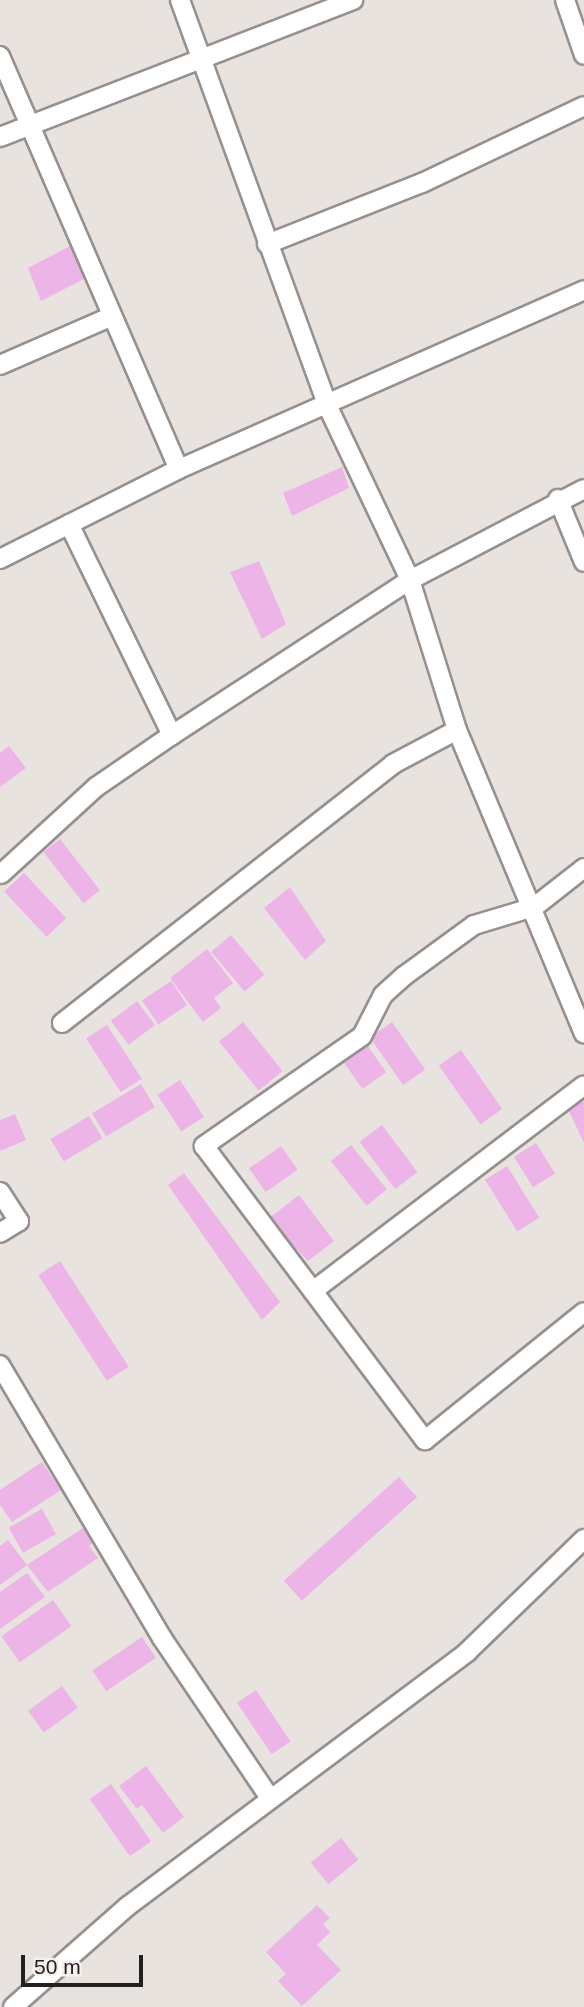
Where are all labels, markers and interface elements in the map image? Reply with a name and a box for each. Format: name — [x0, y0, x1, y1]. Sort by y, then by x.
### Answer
scale bar — [24, 1940, 147, 1984]
text: 50 m — [34, 1955, 81, 1978]

